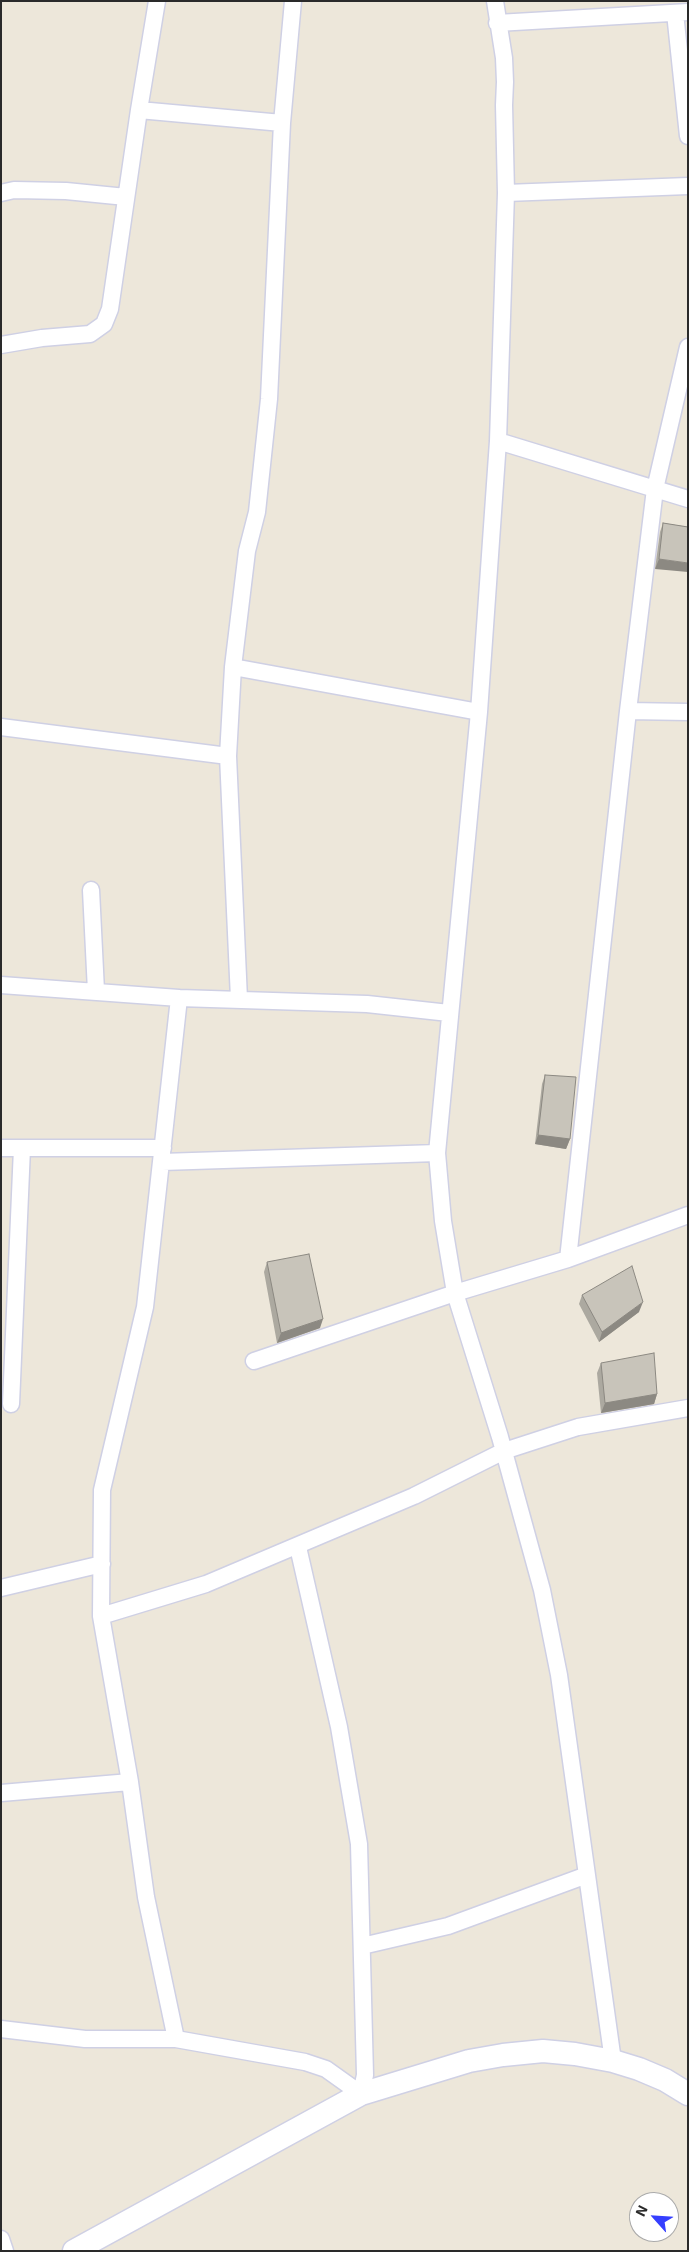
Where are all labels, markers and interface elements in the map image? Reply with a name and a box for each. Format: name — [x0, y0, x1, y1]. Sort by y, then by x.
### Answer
north arrow — [629, 2192, 679, 2242]
text: N — [631, 2202, 651, 2219]

